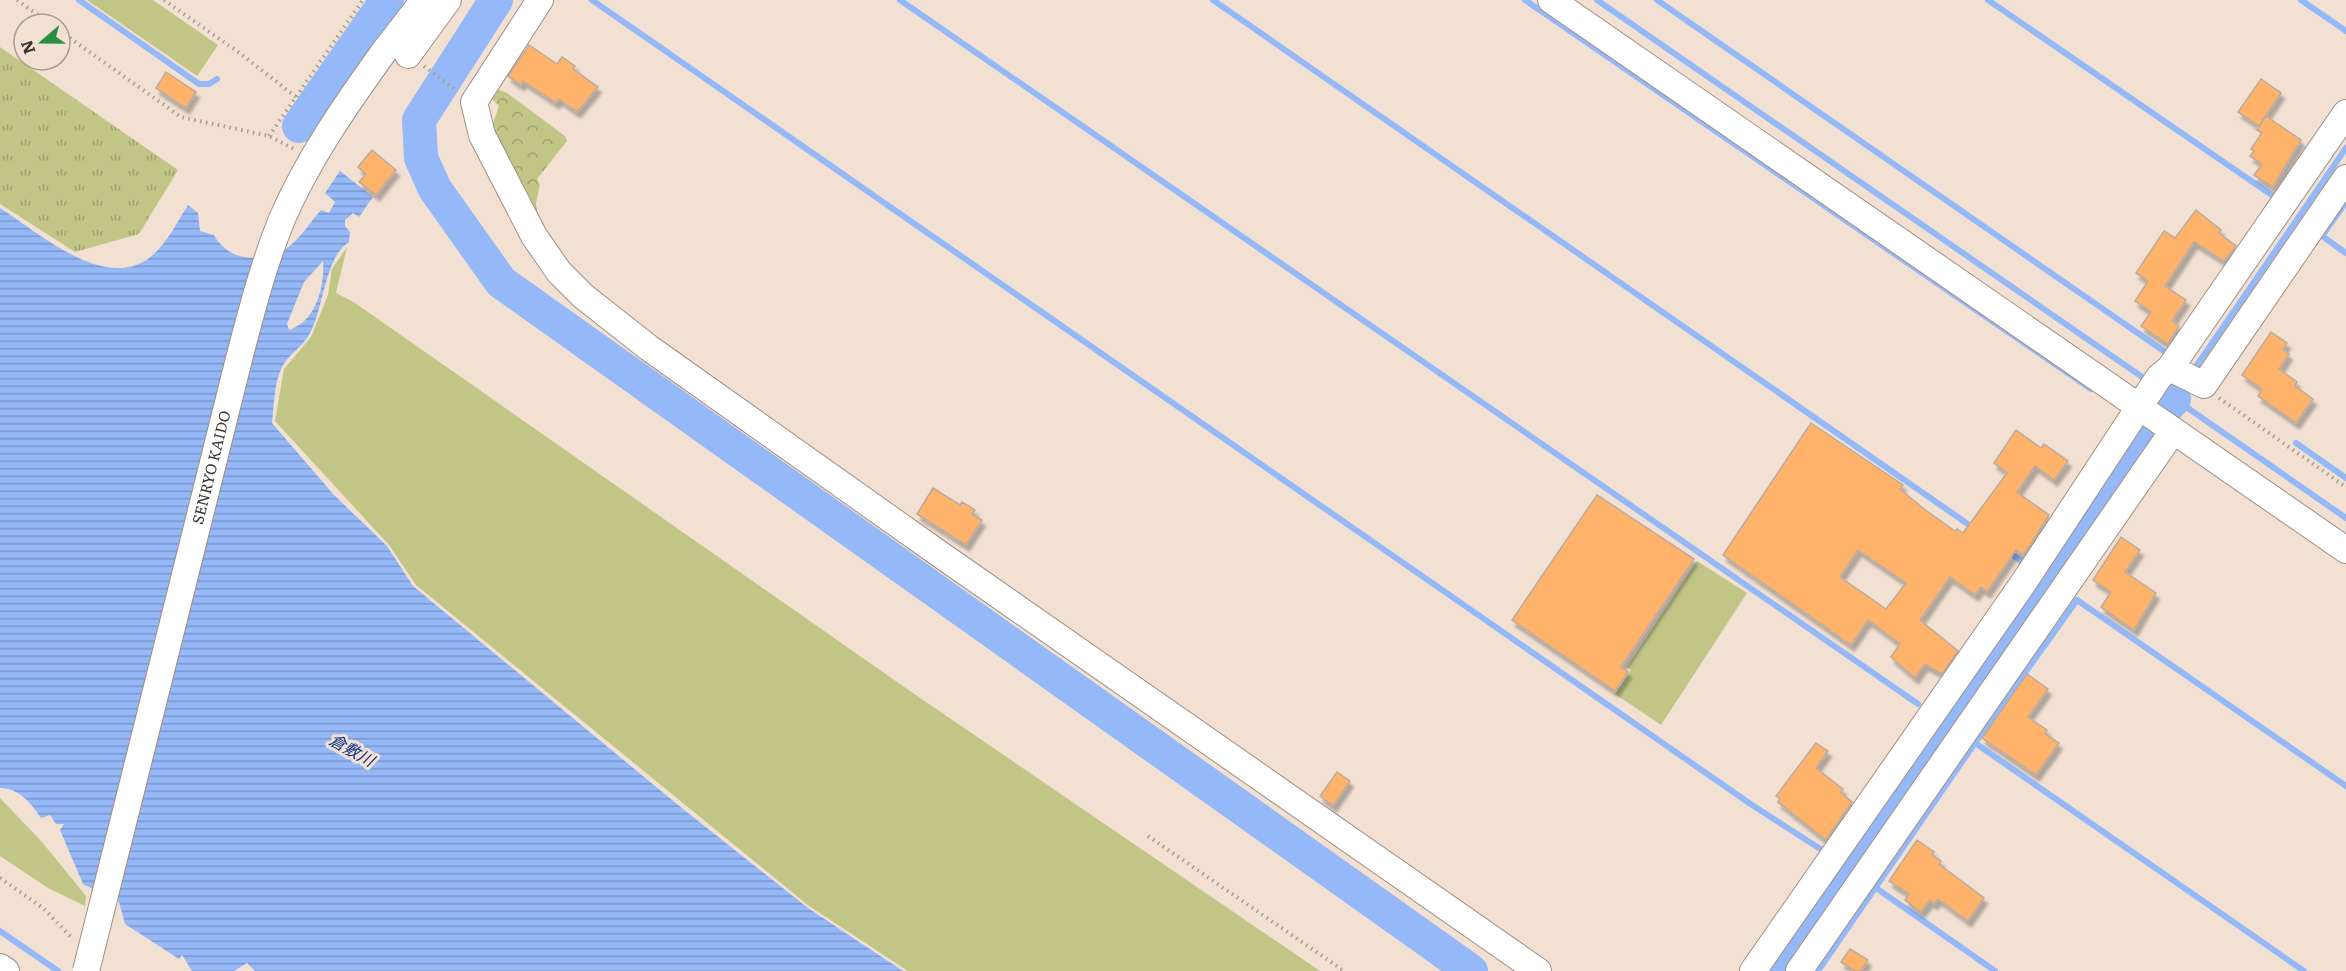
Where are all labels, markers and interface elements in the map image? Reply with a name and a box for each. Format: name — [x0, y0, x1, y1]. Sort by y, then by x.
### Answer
north arrow — [12, 12, 72, 72]
text: N — [13, 37, 41, 58]
street label: SENRYO KAIDO — [185, 408, 236, 526]
water label: 倉敷川 — [326, 727, 381, 772]

